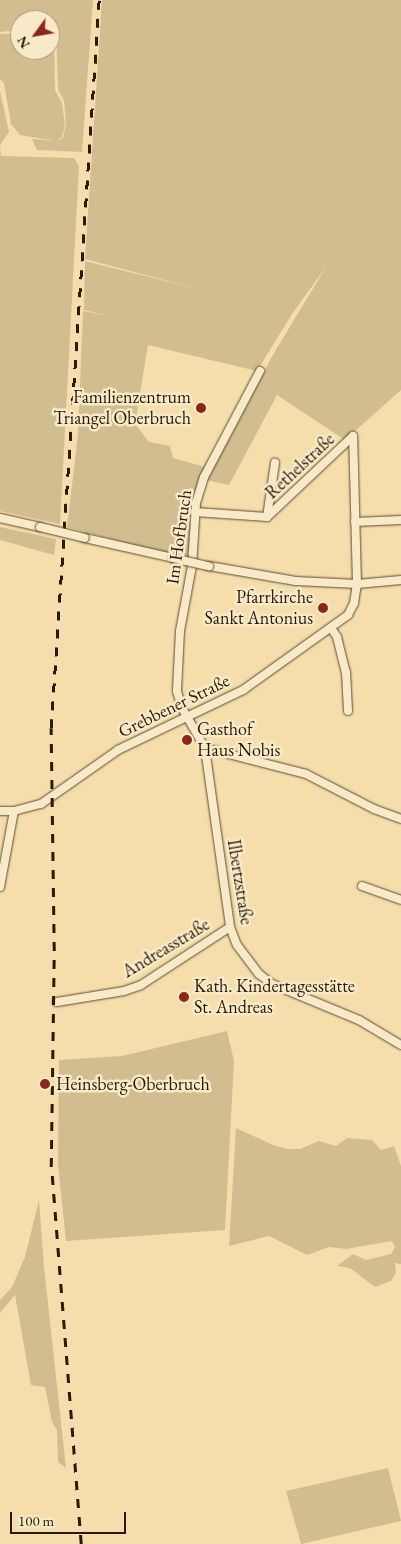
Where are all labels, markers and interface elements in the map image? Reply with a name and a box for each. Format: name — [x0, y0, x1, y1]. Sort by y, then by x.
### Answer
north arrow — [10, 10, 60, 60]
text: N — [12, 33, 34, 52]
place label: Familienzentrum Triangel Oberbruch — [53, 387, 191, 429]
marker: Familienzentrum Triangel Oberbruch — [195, 402, 207, 414]
street label: Rethelstraße — [261, 428, 339, 504]
street label: Im Hofbruch — [162, 488, 196, 586]
place label: Pfarrkirche Sankt Antonius — [205, 587, 313, 630]
marker: Pfarrkirche Sankt Antonius — [317, 602, 329, 614]
street label: Grebbener Straße — [115, 670, 233, 742]
place label: Gasthof Haus Nobis — [197, 719, 280, 762]
marker: Gasthof Haus Nobis — [181, 734, 193, 746]
street label: Ilbertzstraße — [223, 838, 257, 926]
street label: Andreasstraße — [119, 914, 213, 982]
place label: Kath. Kindertagesstätte St. Andreas — [194, 976, 355, 1019]
marker: Kath. Kindertagesstätte St. Andreas — [178, 991, 190, 1003]
place label: Heinsberg-Oberbruch — [56, 1073, 210, 1095]
marker: Heinsberg-Oberbruch — [38, 1077, 52, 1091]
scale bar — [12, 1502, 129, 1534]
text: 100 m — [18, 1511, 54, 1530]

